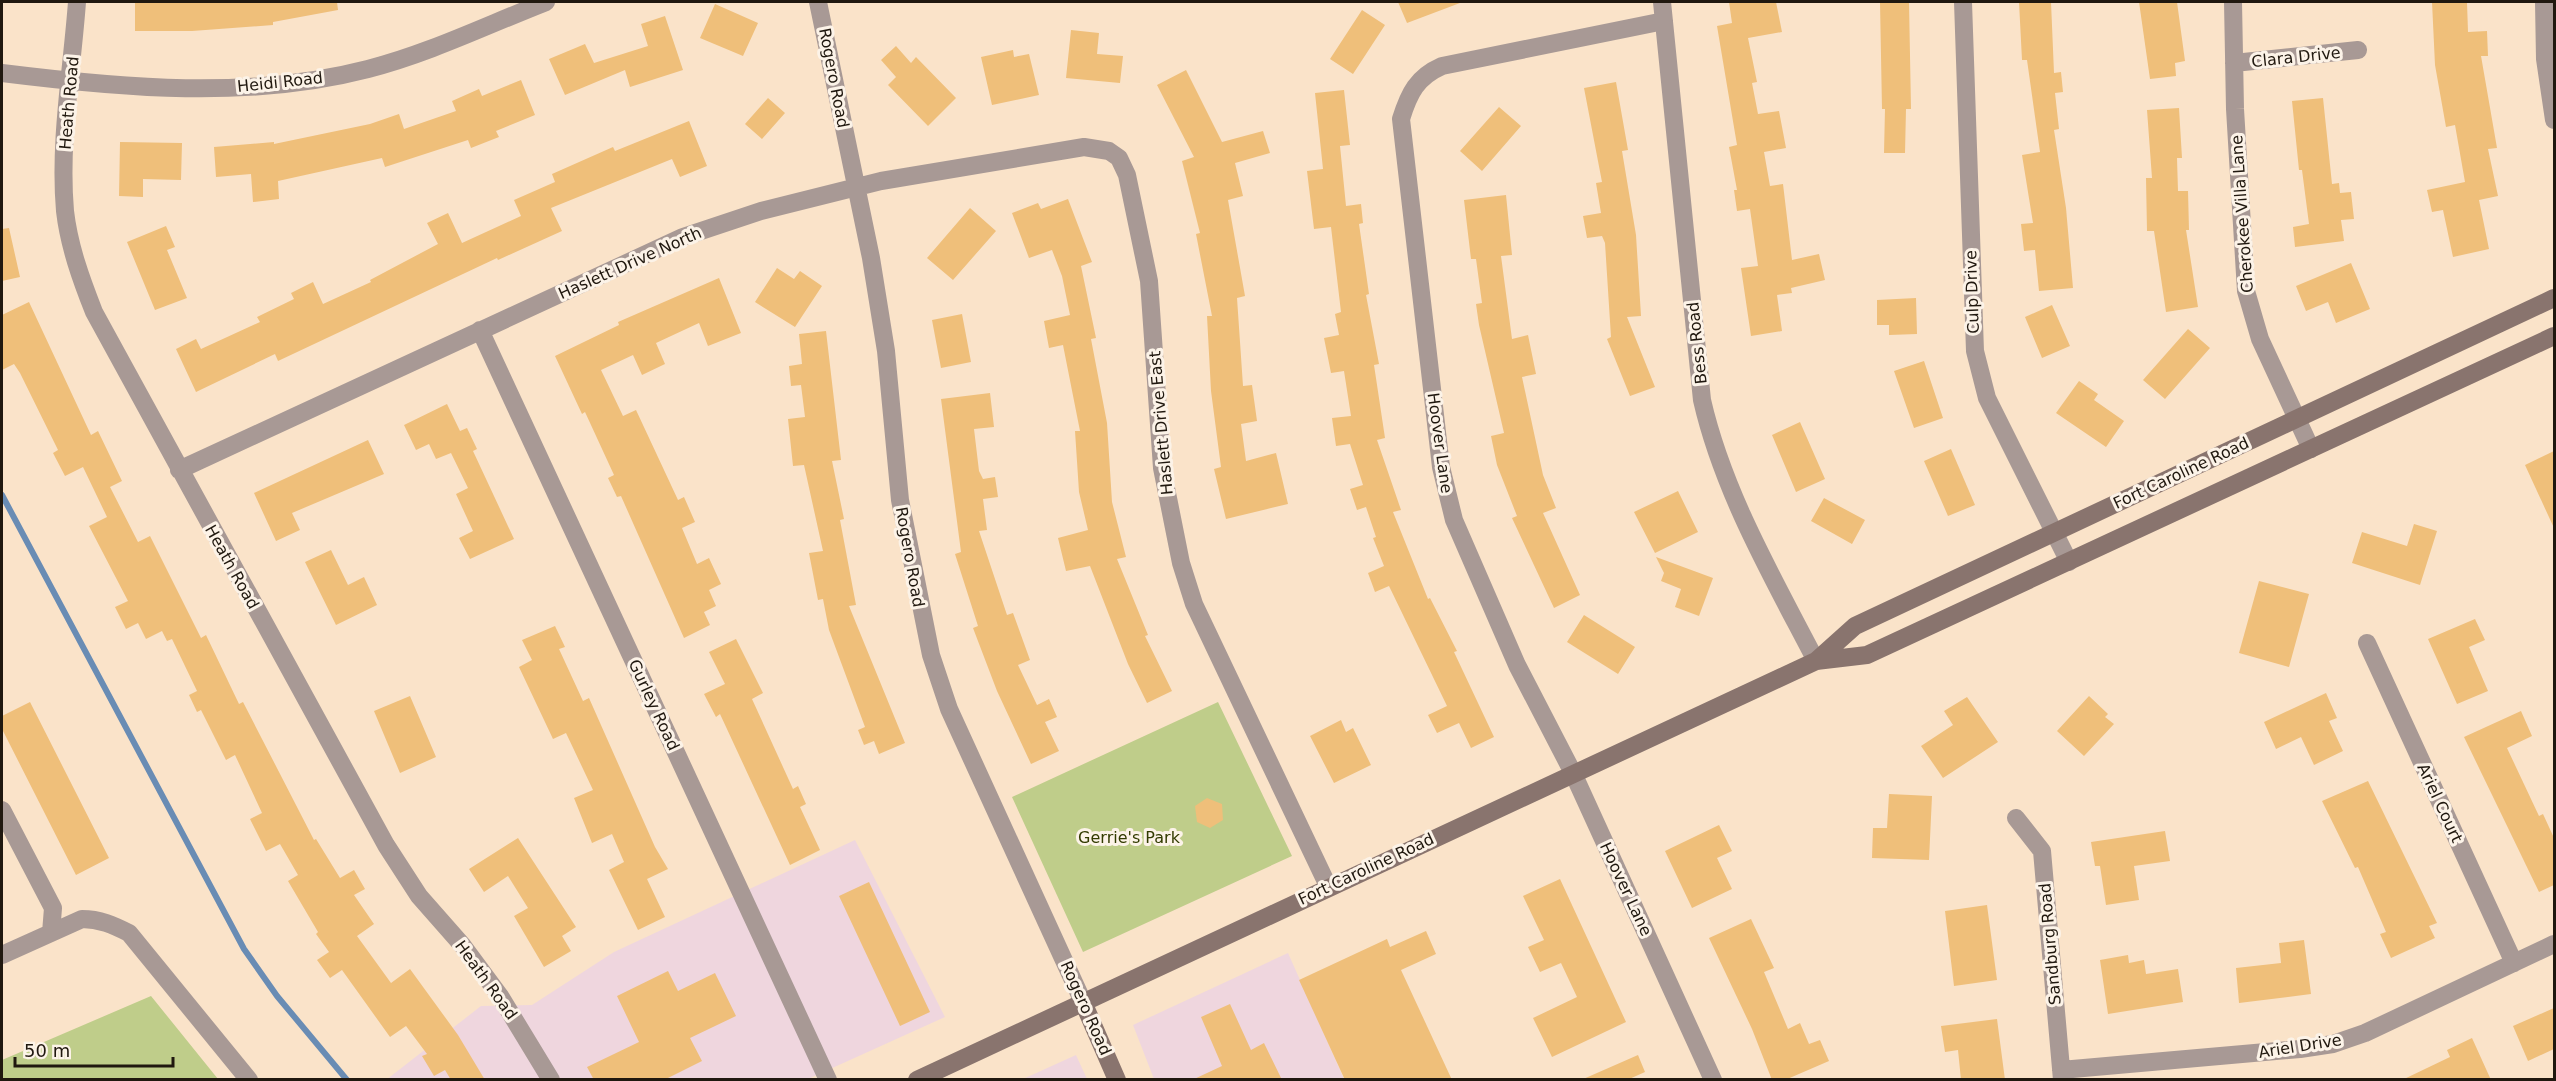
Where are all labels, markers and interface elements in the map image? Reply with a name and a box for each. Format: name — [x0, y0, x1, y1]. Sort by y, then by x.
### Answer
street label: Rogero Road — [815, 26, 853, 130]
street label: Clara Drive — [2250, 43, 2342, 71]
street label: Heath Road — [55, 56, 83, 150]
street label: Heidi Road — [236, 68, 324, 96]
street label: Cherokee Villa Lane — [2227, 134, 2257, 294]
street label: Haslett Drive North — [556, 223, 704, 303]
street label: Culp Drive — [1961, 250, 1983, 334]
street label: Bess Road — [1683, 301, 1711, 385]
street label: Haslett Drive East — [1145, 350, 1177, 496]
street label: Hoover Lane — [1424, 392, 1456, 494]
street label: Fort Caroline Road — [2110, 433, 2252, 513]
street label: Rogero Road — [892, 505, 928, 609]
street label: Heath Road — [201, 522, 263, 612]
street label: Gurley Road — [625, 657, 683, 753]
street label: Ariel Court — [2413, 760, 2467, 846]
park label: Gerrie's Park — [1078, 828, 1181, 847]
street label: Fort Caroline Road — [1295, 829, 1437, 909]
street label: Hoover Lane — [1596, 839, 1656, 939]
street label: Sandburg Road — [2035, 882, 2065, 1006]
street label: Heath Road — [451, 937, 521, 1023]
street label: Rogero Road — [1057, 958, 1115, 1058]
scale bar — [15, 1030, 172, 1068]
street label: Ariel Drive — [2257, 1030, 2343, 1062]
text: 50 m — [24, 1040, 70, 1061]

